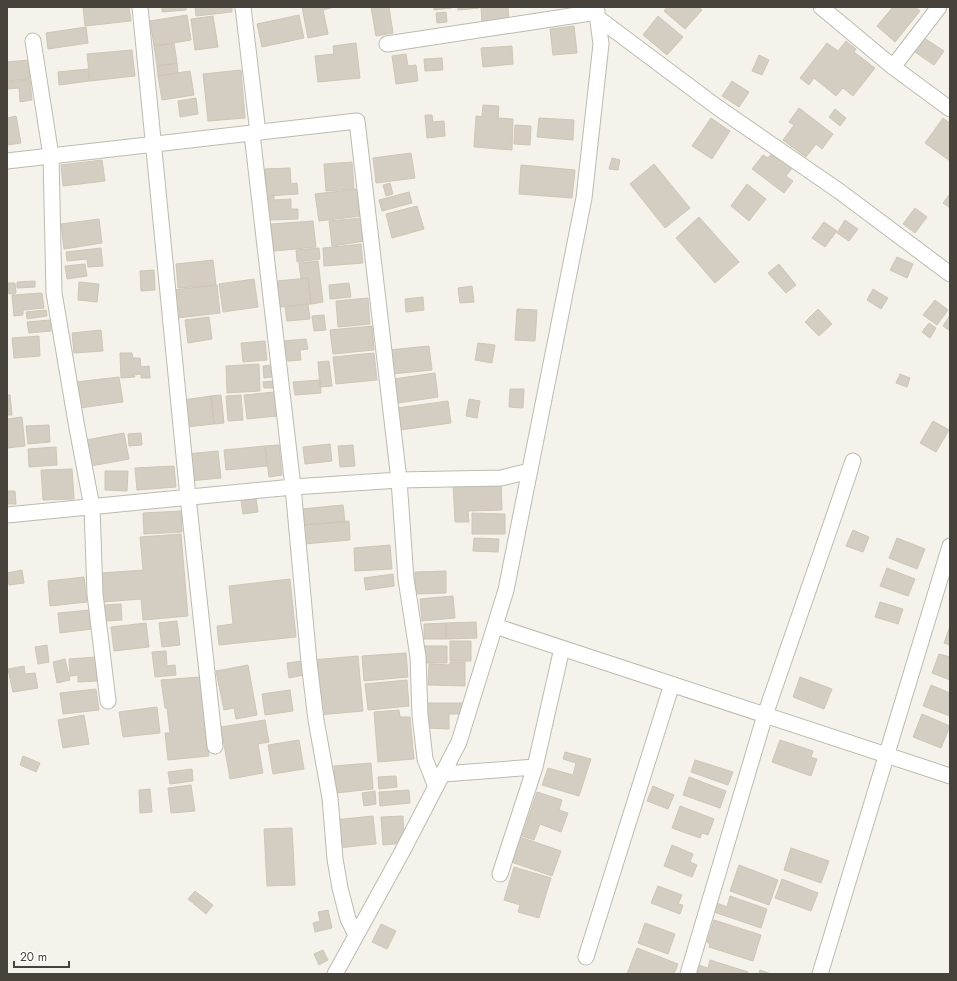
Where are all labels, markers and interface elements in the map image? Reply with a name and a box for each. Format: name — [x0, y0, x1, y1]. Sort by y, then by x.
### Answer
scale bar — [14, 943, 69, 969]
text: 20 m — [20, 948, 47, 966]

